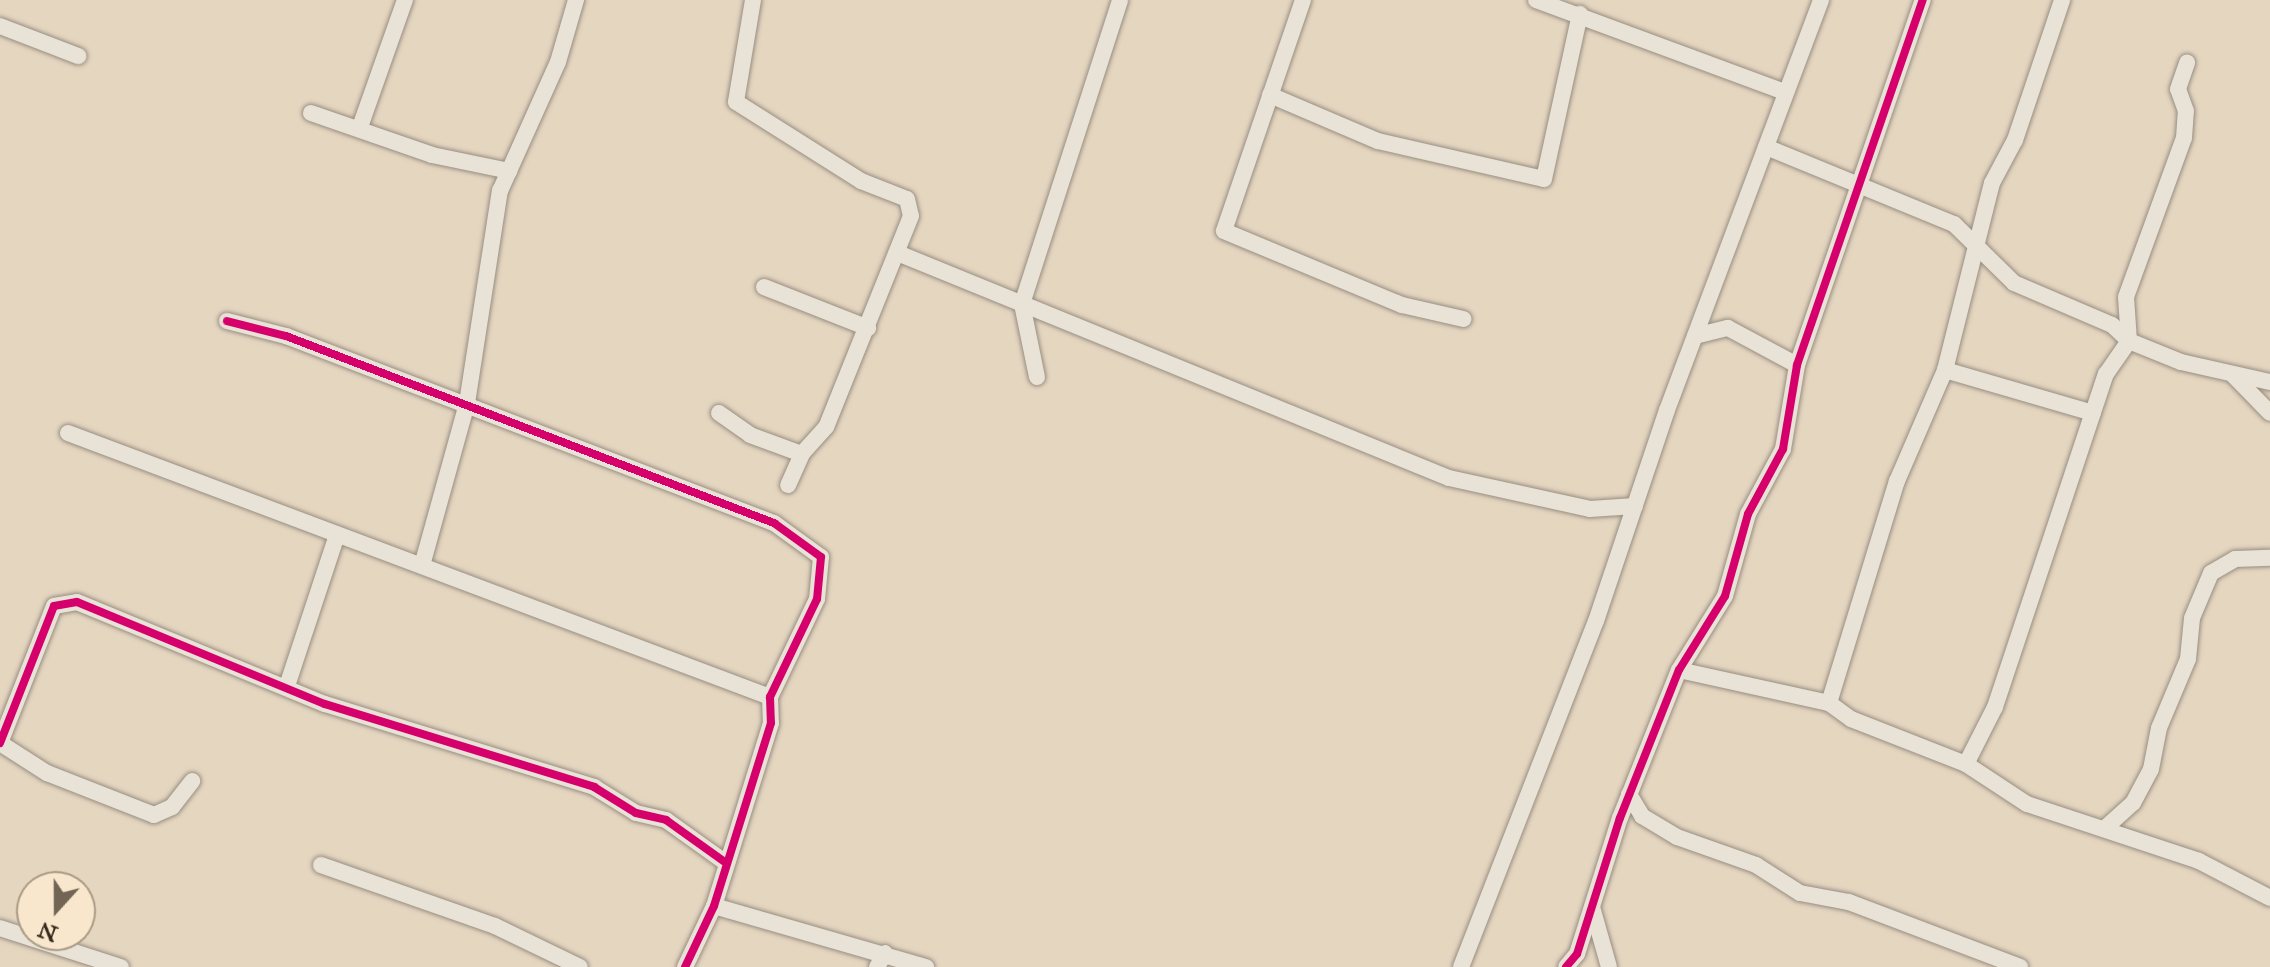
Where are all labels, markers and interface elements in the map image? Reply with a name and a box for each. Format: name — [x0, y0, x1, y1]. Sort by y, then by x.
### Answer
north arrow — [16, 871, 96, 951]
text: N — [34, 916, 61, 948]

